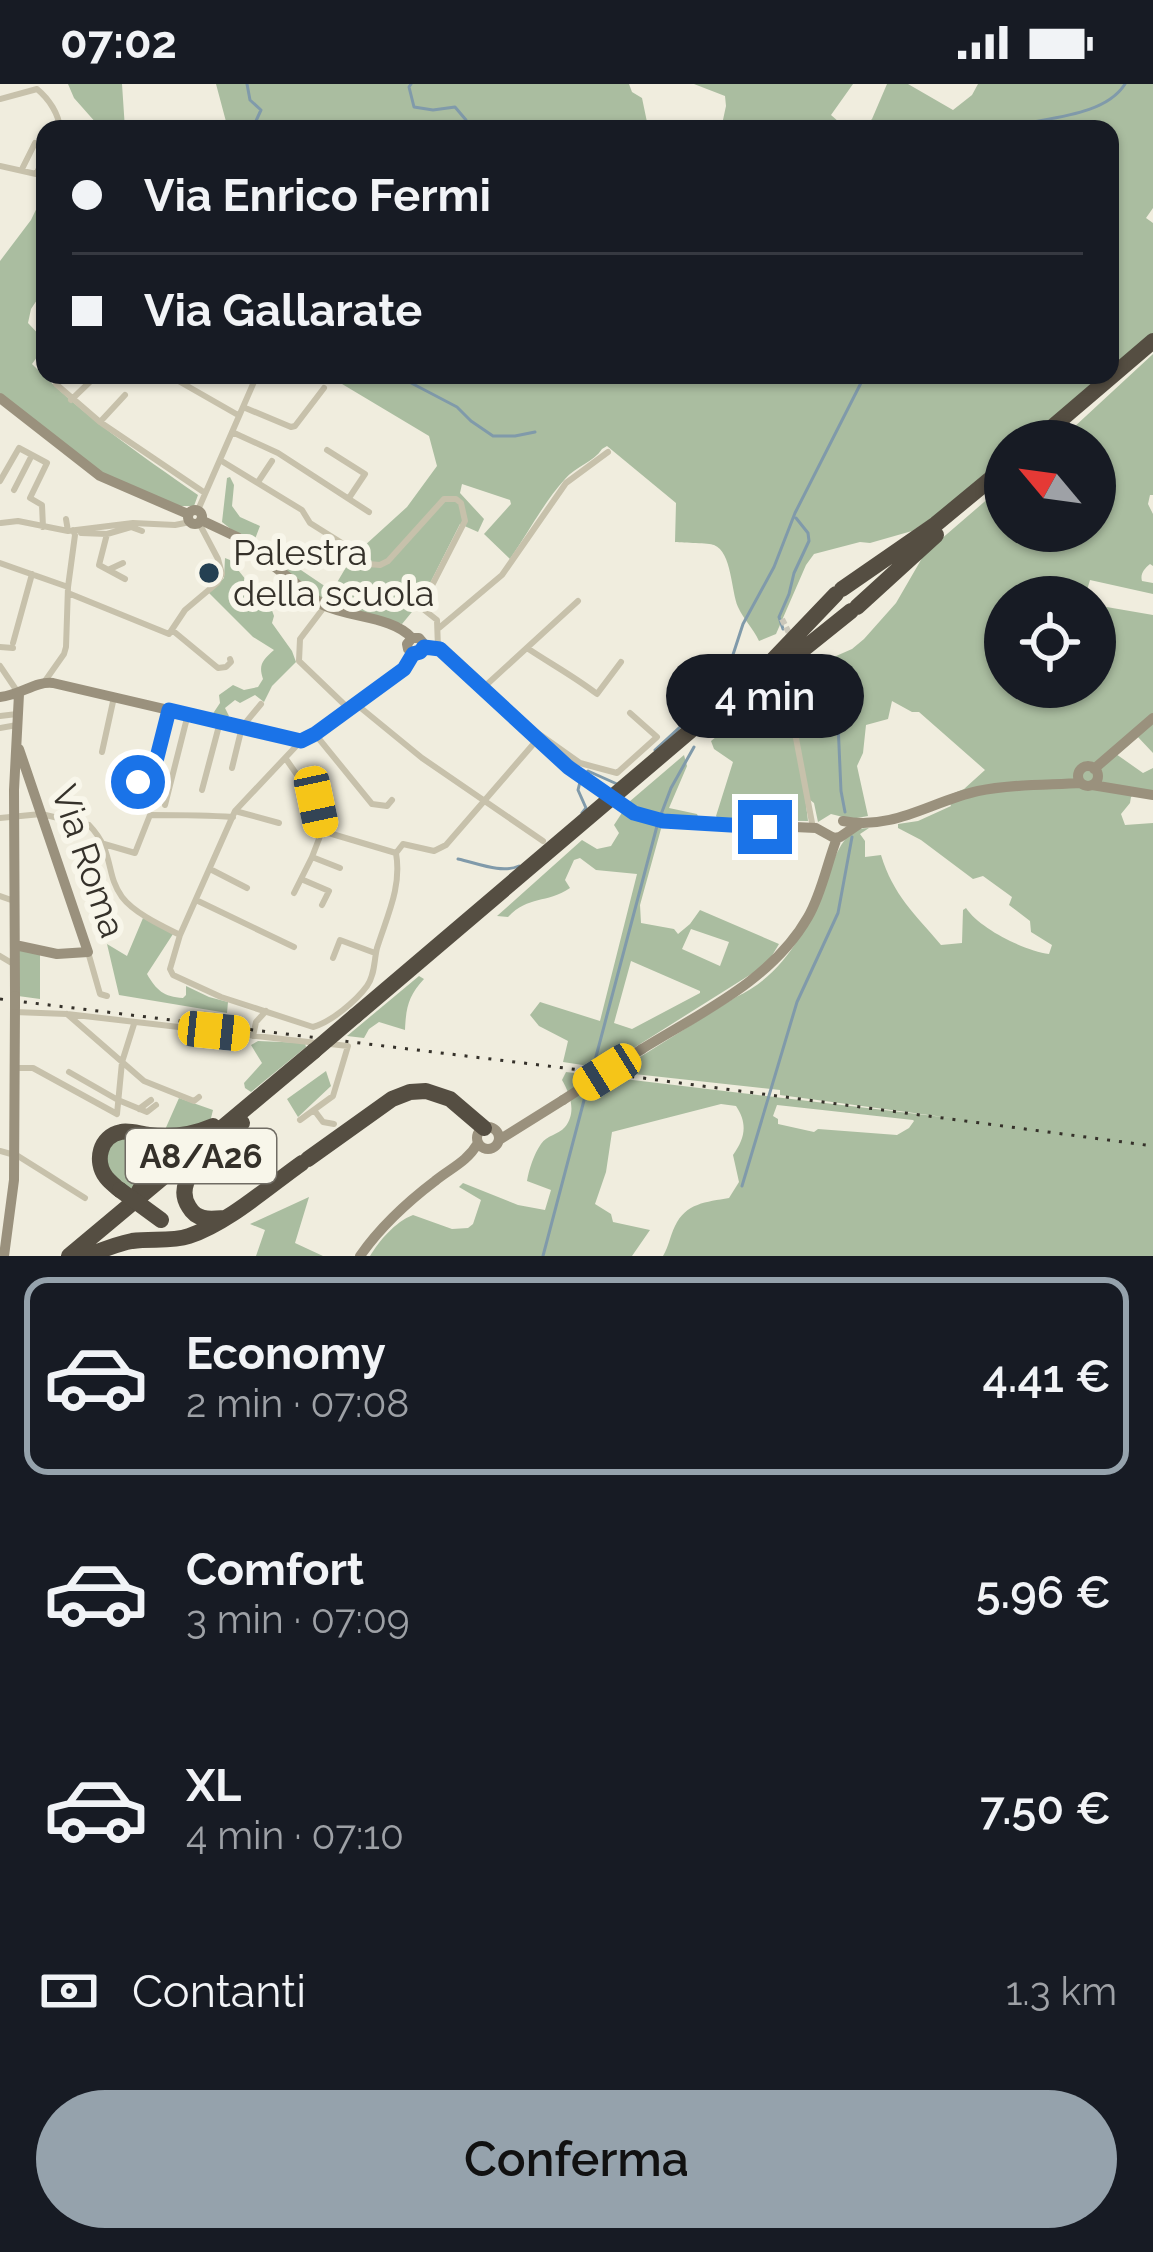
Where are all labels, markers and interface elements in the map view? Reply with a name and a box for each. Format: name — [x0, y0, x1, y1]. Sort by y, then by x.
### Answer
text: 07:02 — [60, 16, 177, 69]
text: Via Enrico Fermi — [144, 169, 491, 222]
text: Via Gallarate — [144, 284, 422, 337]
north arrow — [984, 420, 1116, 552]
map controls — [984, 420, 1116, 708]
place label: Palestra della scuola — [233, 531, 434, 614]
marker: Palestra della scuola — [196, 560, 222, 586]
button: locate — [984, 576, 1116, 708]
callout: 4 min — [666, 653, 864, 737]
text: 4 min — [715, 673, 815, 719]
route start — [111, 755, 165, 809]
car — [291, 763, 341, 841]
street label: Via Roma — [43, 779, 135, 943]
route end — [738, 800, 792, 854]
car — [176, 1009, 252, 1053]
car — [567, 1038, 647, 1106]
road number: A8/A26 — [126, 1129, 276, 1183]
icon: car — [42, 1322, 150, 1430]
text: Economy — [186, 1327, 386, 1380]
text: 4.41 € — [982, 1350, 1111, 1403]
text: 2 min · 07:08 — [186, 1380, 409, 1426]
icon: car — [42, 1538, 150, 1646]
text: Comfort — [186, 1543, 364, 1596]
text: 5.96 € — [976, 1566, 1111, 1619]
text: 3 min · 07:09 — [186, 1596, 410, 1642]
icon: car — [42, 1754, 150, 1862]
text: XL — [186, 1759, 241, 1812]
text: 7.50 € — [980, 1782, 1111, 1835]
text: 4 min · 07:10 — [186, 1812, 404, 1858]
icon: cash — [36, 1958, 102, 2024]
text: Contanti — [132, 1965, 306, 2018]
text: 1.3 km — [1006, 1968, 1117, 2014]
button: Conferma — [36, 2090, 1117, 2228]

